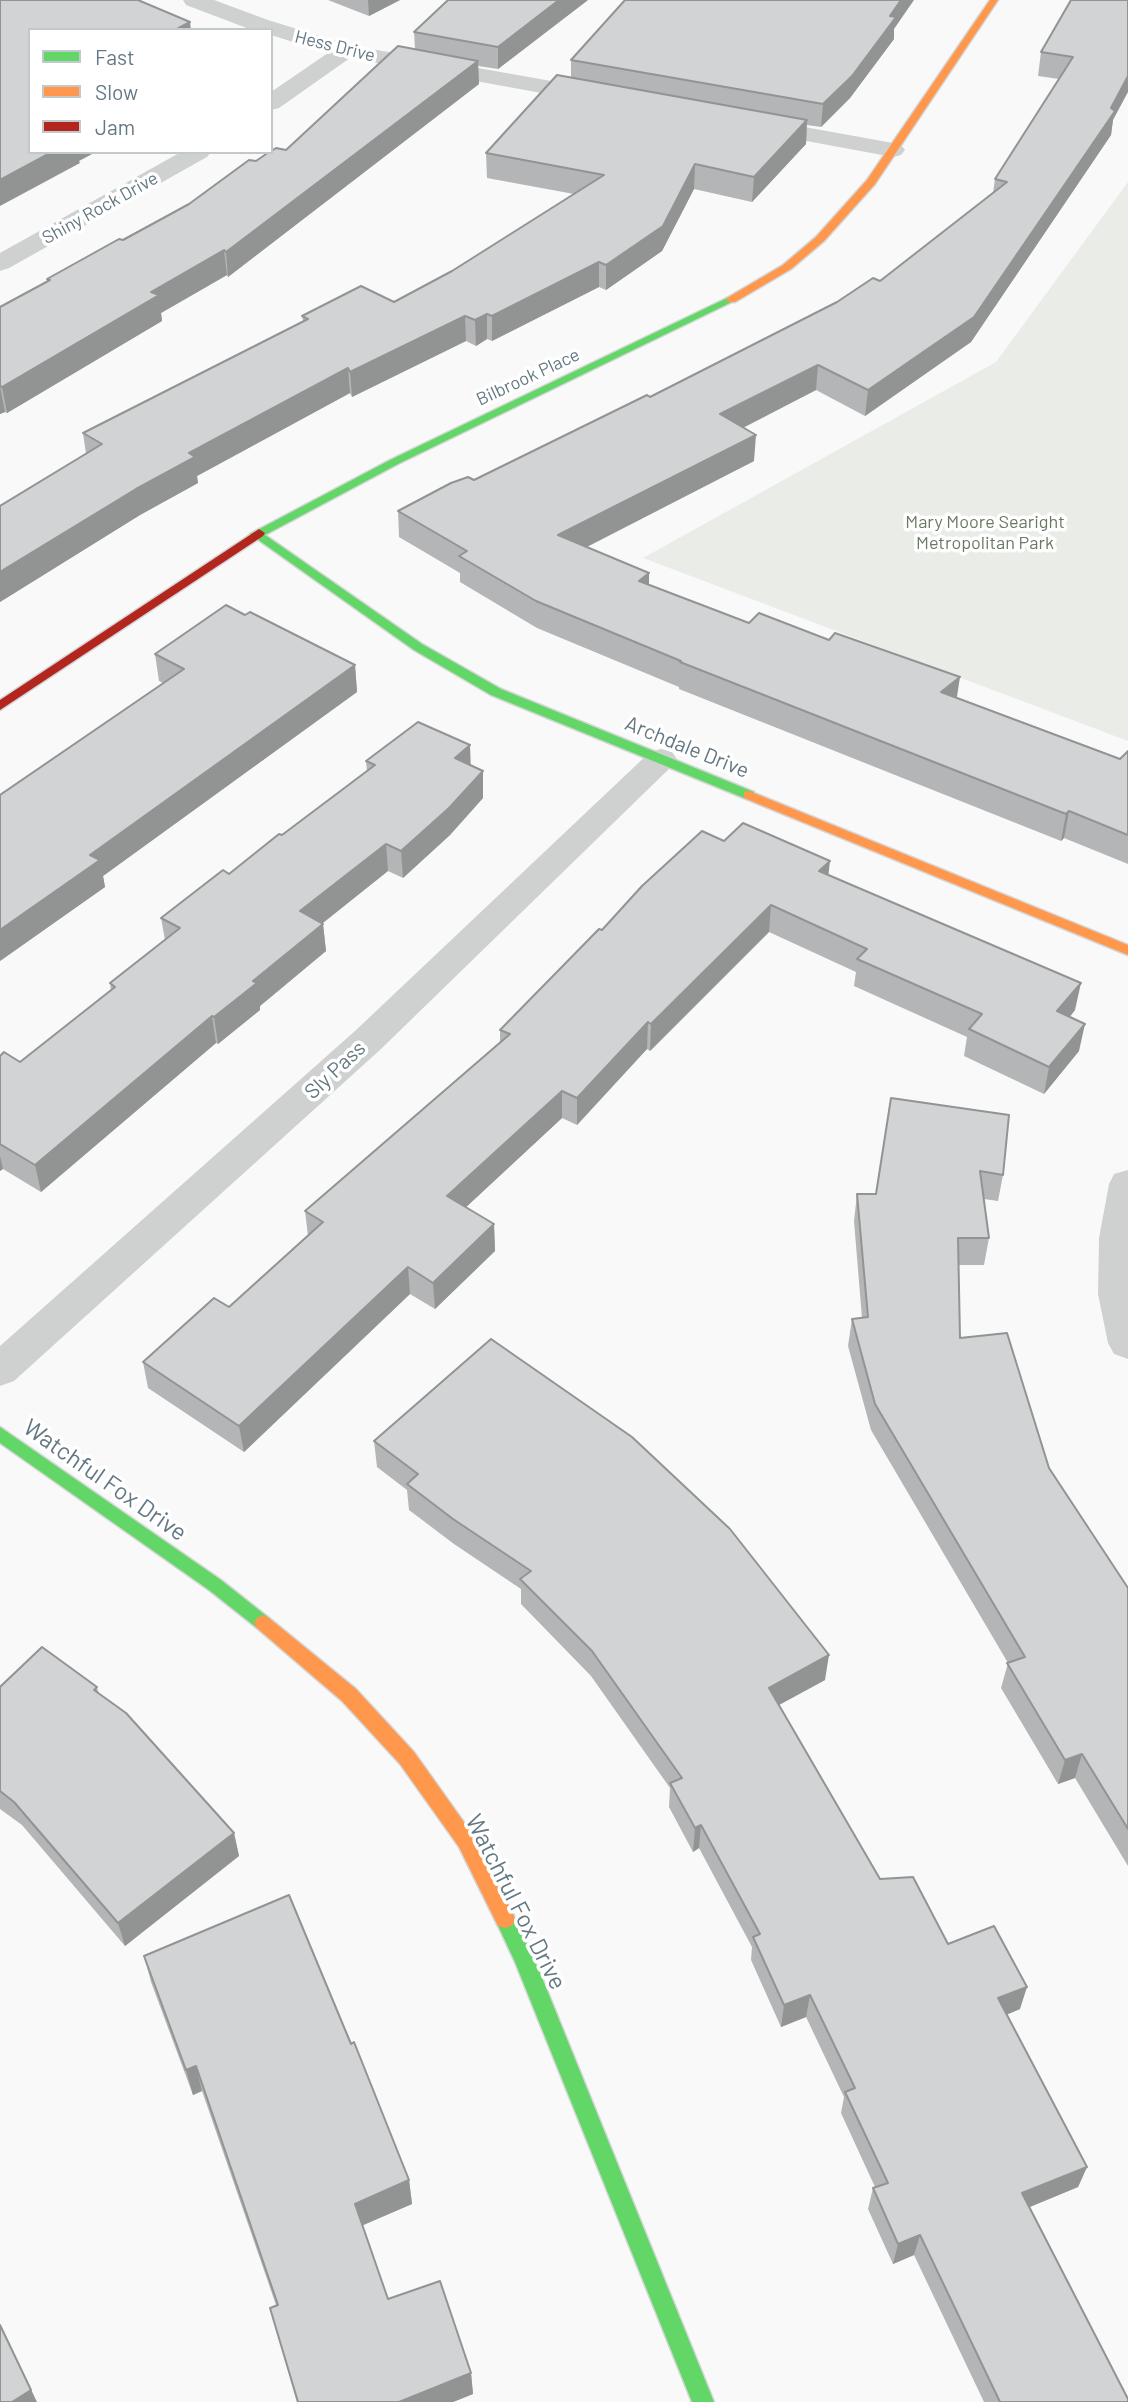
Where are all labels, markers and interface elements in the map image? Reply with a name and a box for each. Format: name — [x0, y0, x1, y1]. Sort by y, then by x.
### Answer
street label: Hess Drive — [293, 26, 377, 66]
legend — [28, 28, 273, 154]
text: Fast — [95, 44, 135, 69]
text: Slow — [95, 79, 138, 104]
text: Jam — [95, 114, 135, 139]
street label: Shiny Rock Drive — [38, 167, 162, 249]
street label: Bilbrook Place — [473, 344, 583, 410]
park label: Mary Moore Searight Metropolitan Park — [905, 511, 1065, 554]
street label: Archdale Drive — [621, 711, 753, 783]
street label: Sly Pass — [299, 1036, 371, 1104]
street label: Watchful Fox Drive — [18, 1413, 192, 1547]
street label: Watchful Fox Drive — [459, 1810, 573, 1994]

